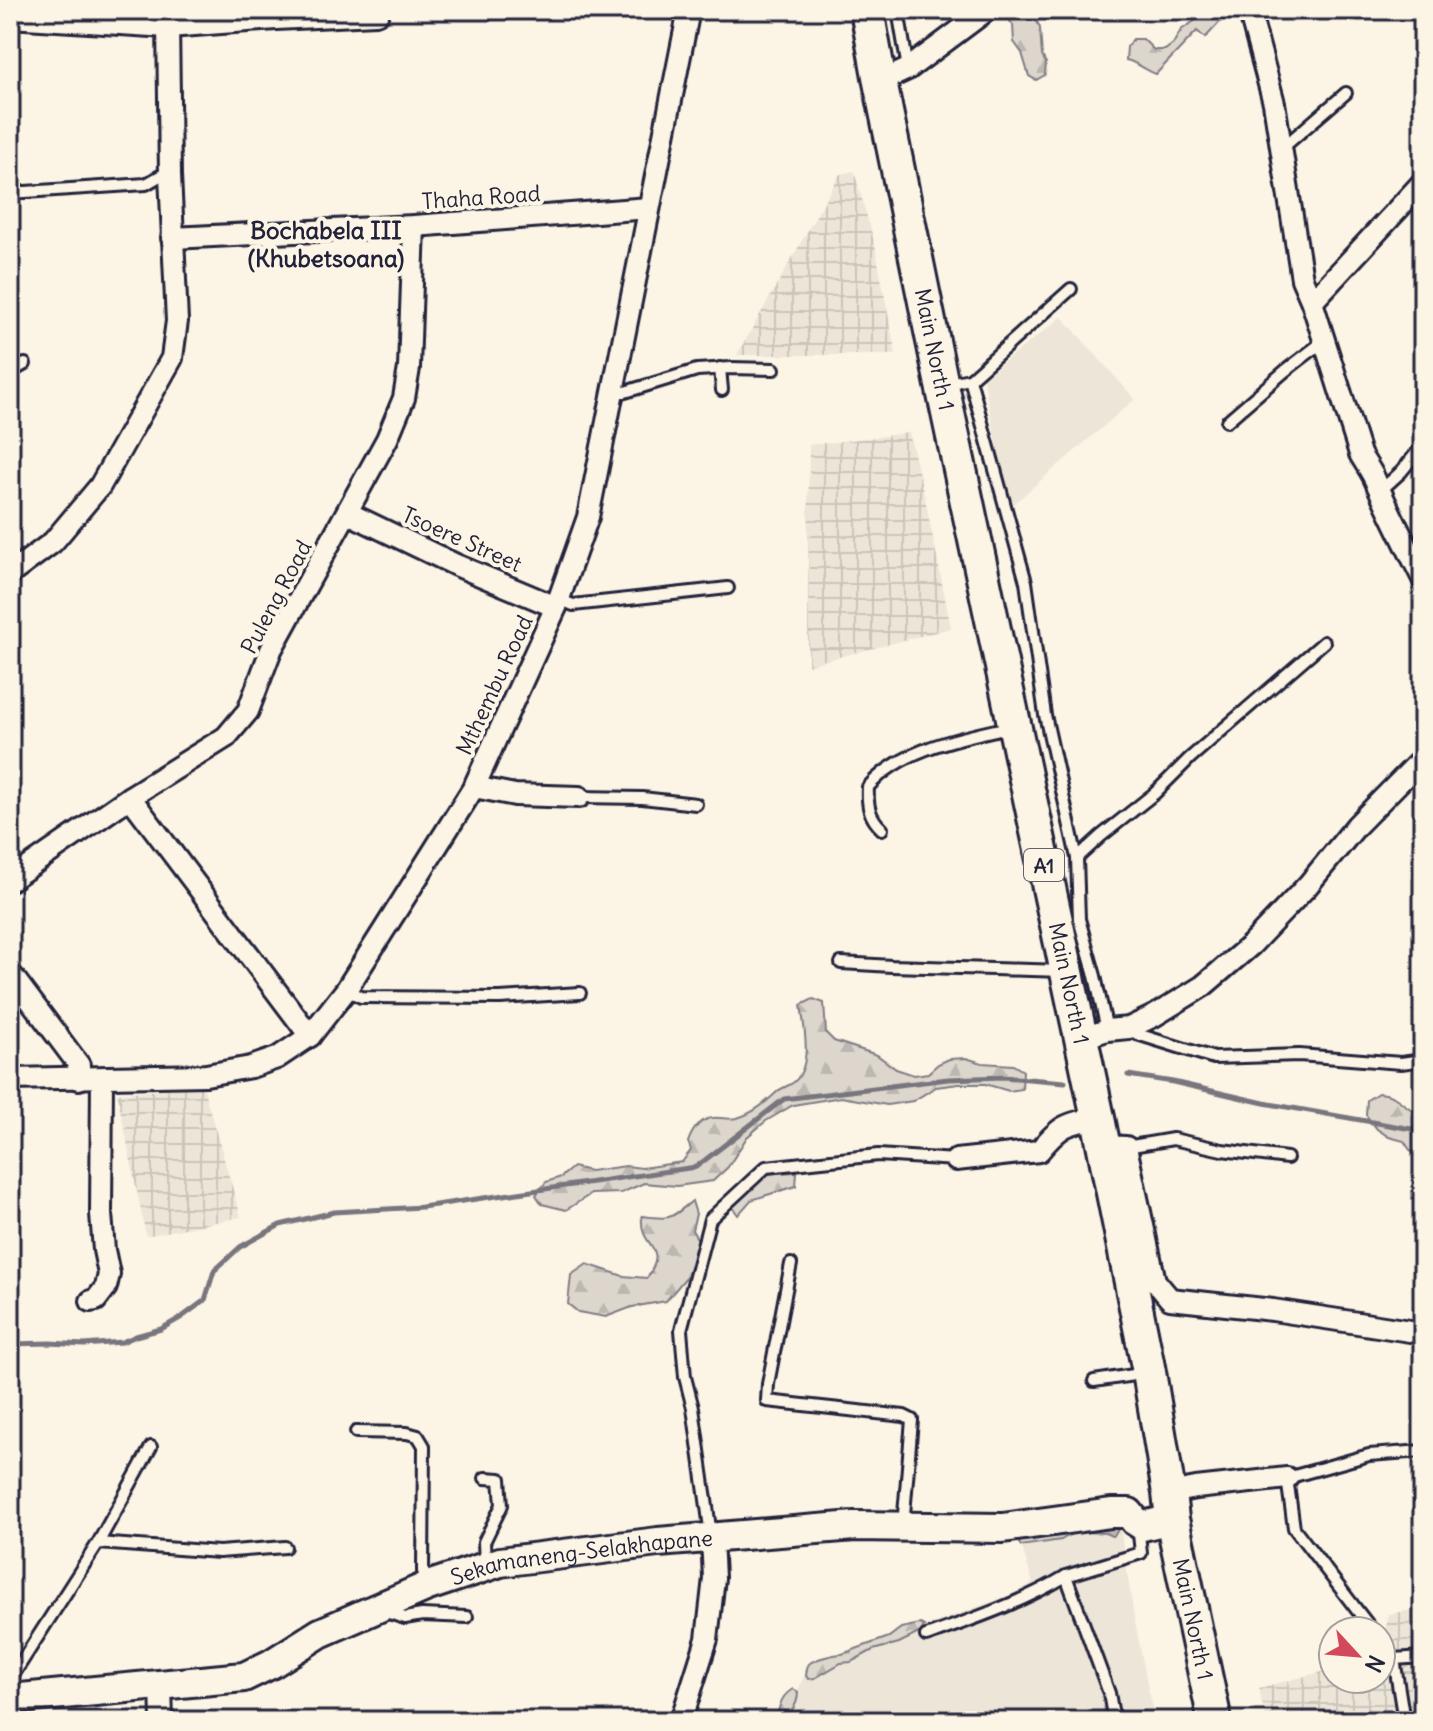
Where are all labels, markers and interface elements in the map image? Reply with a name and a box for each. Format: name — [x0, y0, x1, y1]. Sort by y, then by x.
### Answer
street label: Thaha Road — [421, 179, 541, 215]
district label: Bochabela III (Khubetsoana) — [248, 215, 404, 273]
street label: Main North 1 — [909, 286, 961, 413]
street label: Tsoere Street — [398, 500, 526, 578]
street label: Puleng Road — [234, 535, 318, 659]
street label: Mthembu Road — [449, 611, 539, 759]
road number: A1 — [1024, 849, 1064, 881]
street label: Main North 1 — [1043, 920, 1096, 1047]
street label: Sekamaneng-Selakhapane — [447, 1524, 714, 1592]
street label: Main North 1 — [1167, 1556, 1220, 1682]
north arrow — [1317, 1615, 1397, 1695]
text: N — [1359, 1651, 1391, 1677]

